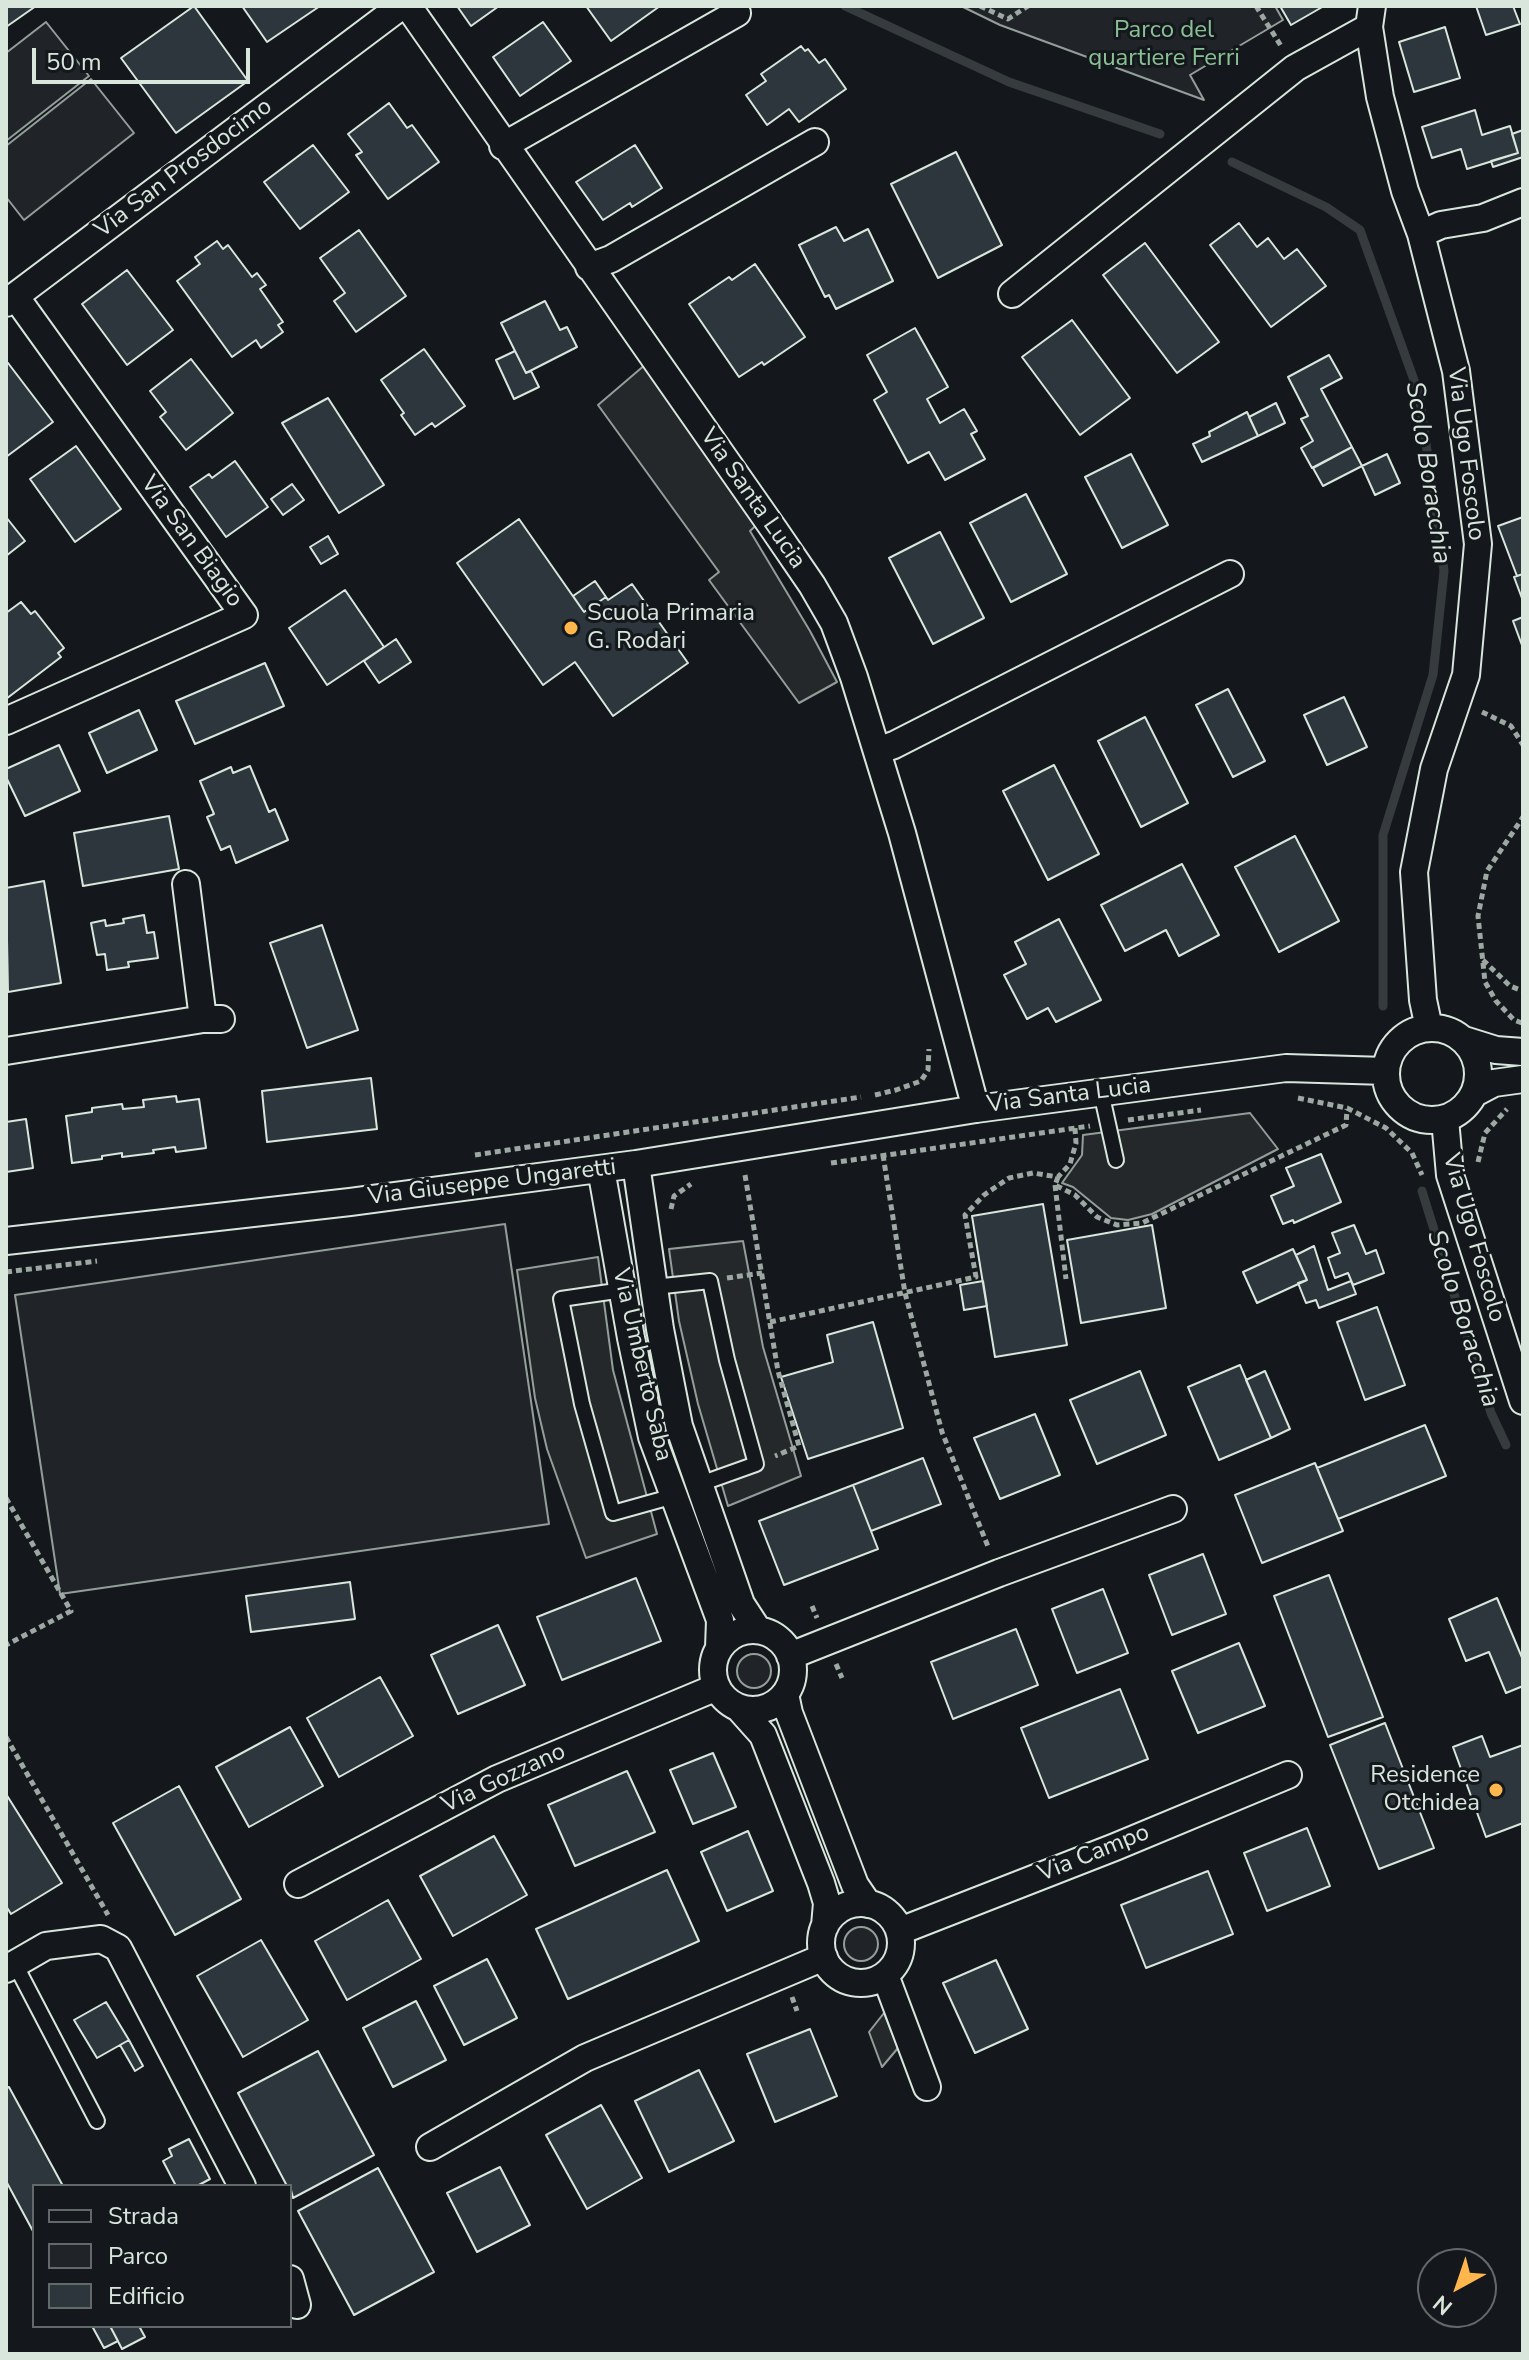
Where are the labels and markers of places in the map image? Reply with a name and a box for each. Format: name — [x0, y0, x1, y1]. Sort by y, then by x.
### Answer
place label: Scuola Primaria G. Rodari — [587, 600, 755, 656]
marker: Scuola Primaria G. Rodari — [562, 619, 580, 637]
place label: Residence Otchidea — [1370, 1762, 1480, 1818]
marker: Residence Otchidea — [1487, 1781, 1505, 1799]

